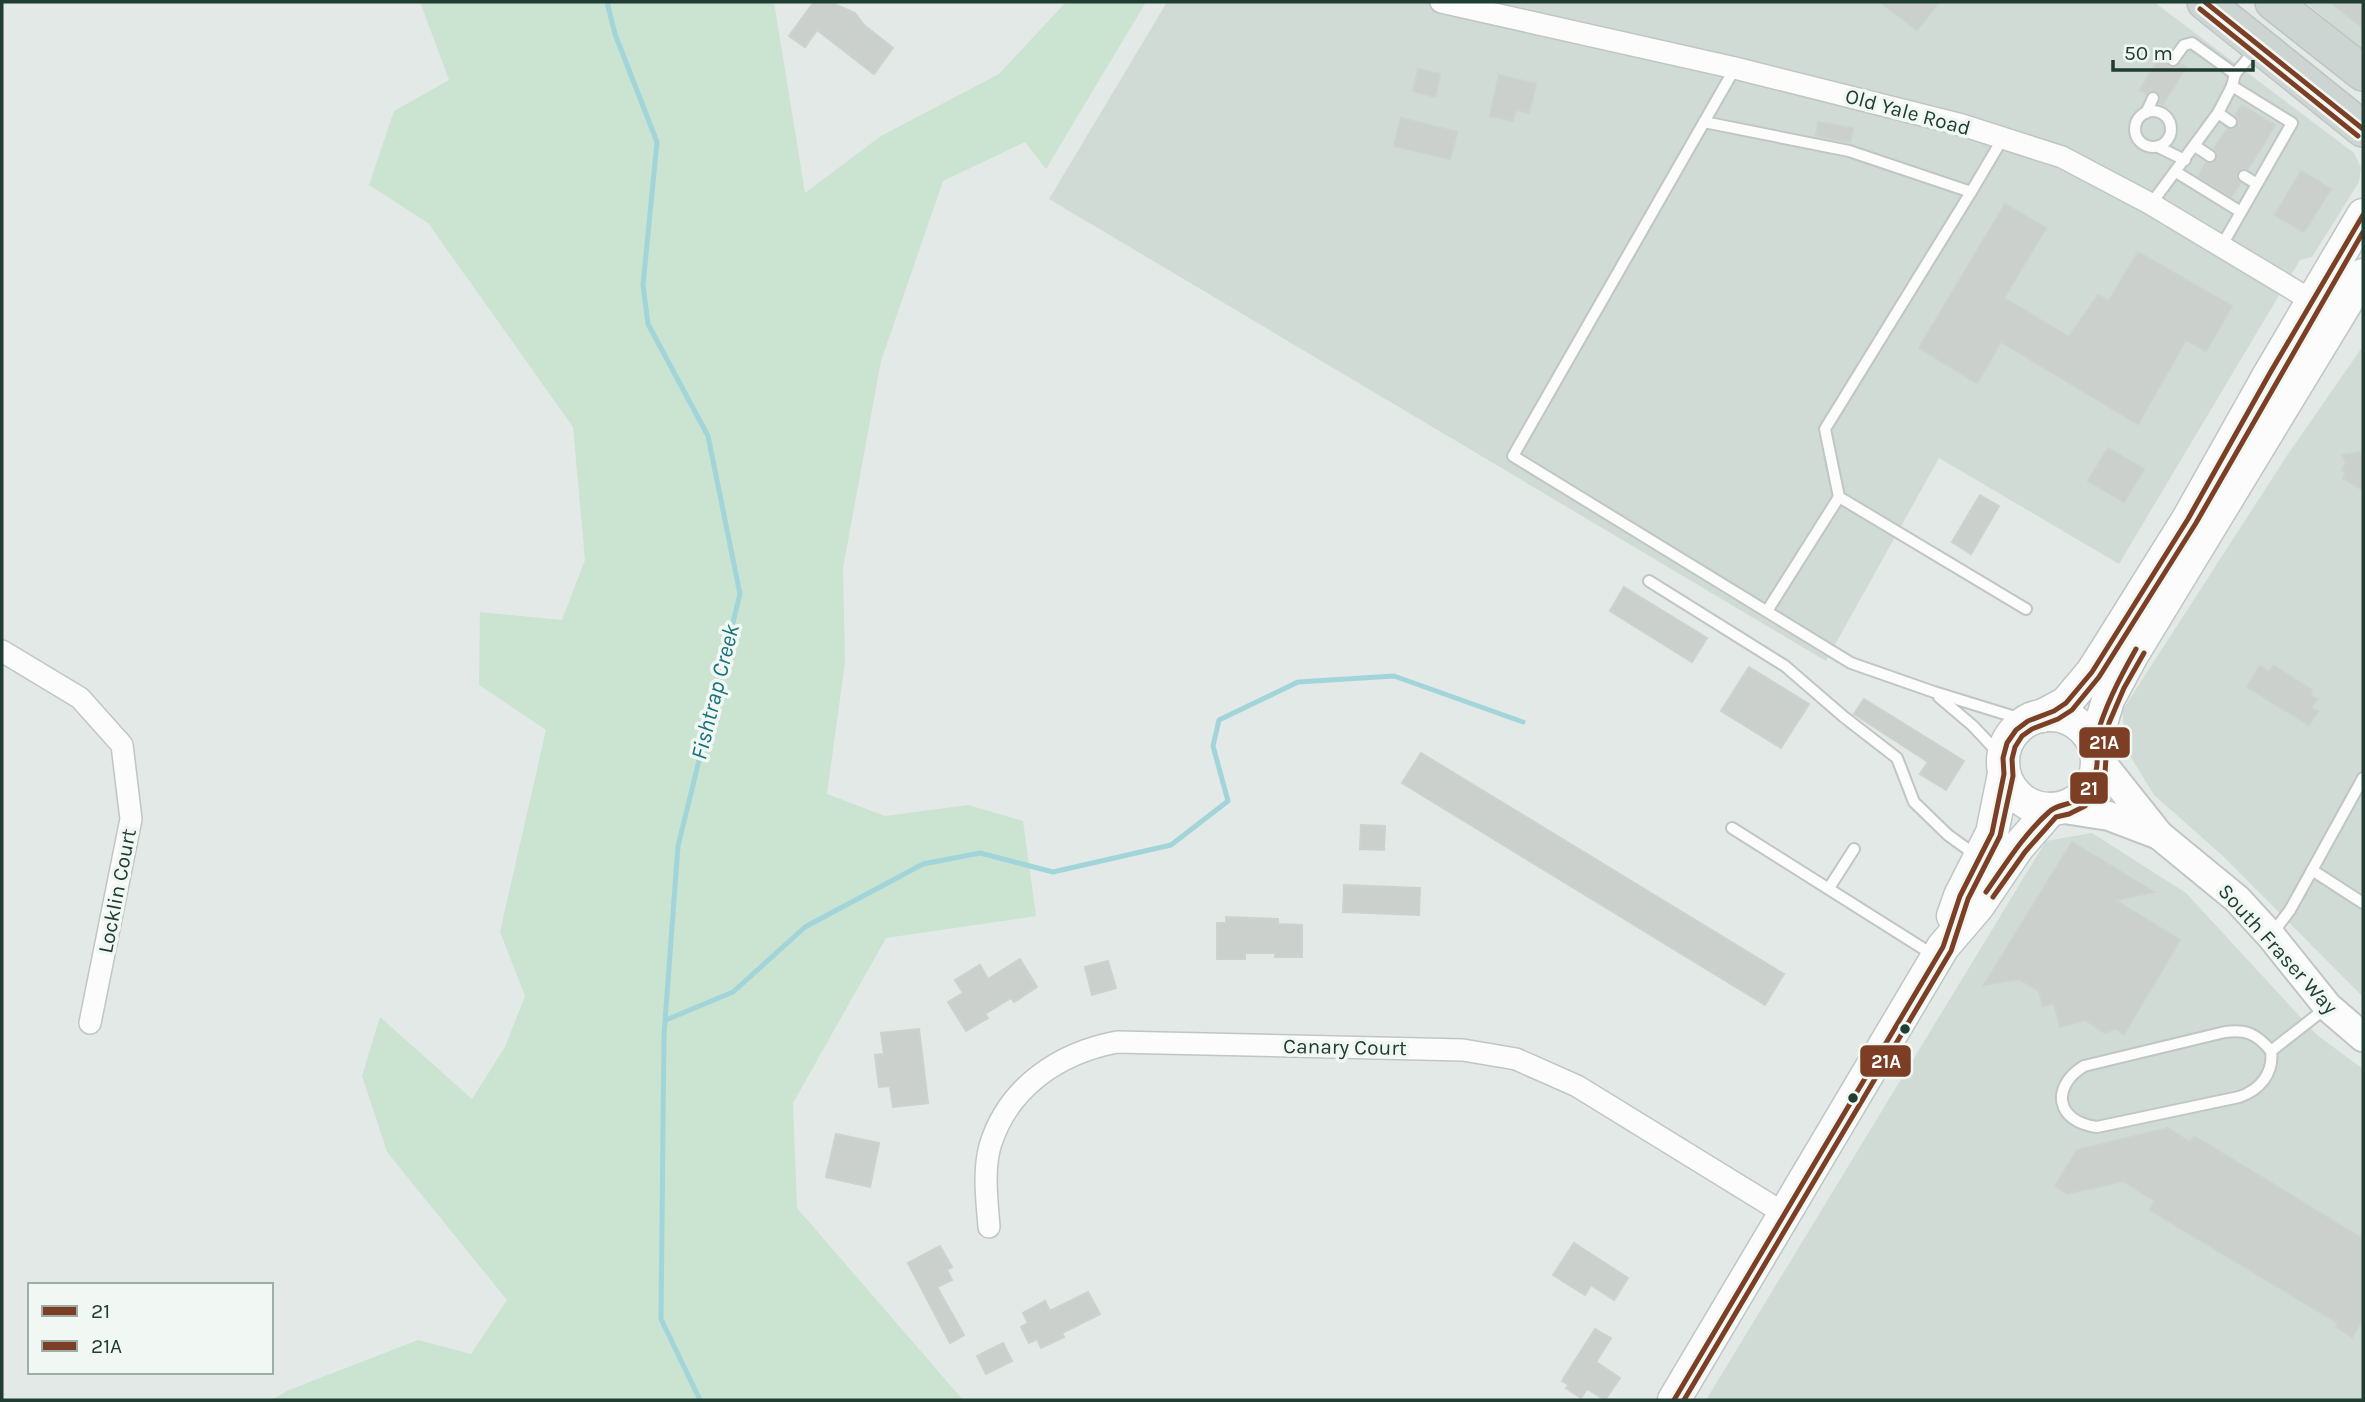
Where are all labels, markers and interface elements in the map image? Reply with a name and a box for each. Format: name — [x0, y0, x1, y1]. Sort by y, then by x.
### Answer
scale bar — [2113, 28, 2253, 72]
text: 50 m — [2124, 41, 2173, 65]
street label: Old Yale Road — [1843, 84, 1973, 140]
water label: Fishtrap Creek — [685, 621, 745, 762]
line badge: 21A — [2078, 726, 2131, 759]
text: 21A — [2089, 732, 2119, 754]
line badge: 21 — [2069, 771, 2109, 805]
text: 21 — [2080, 778, 2098, 800]
street label: Locklin Court — [93, 827, 141, 955]
street label: South Fraser Way — [2213, 879, 2343, 1019]
unlabelled marker — [1898, 1022, 1912, 1036]
street label: Canary Court — [1283, 1034, 1407, 1060]
line badge: 21A — [1859, 1044, 1912, 1078]
text: 21A — [1871, 1051, 1901, 1073]
unlabelled marker — [1846, 1091, 1860, 1105]
legend — [28, 1283, 273, 1374]
text: 21 — [91, 1299, 110, 1323]
text: 21A — [91, 1334, 122, 1358]

